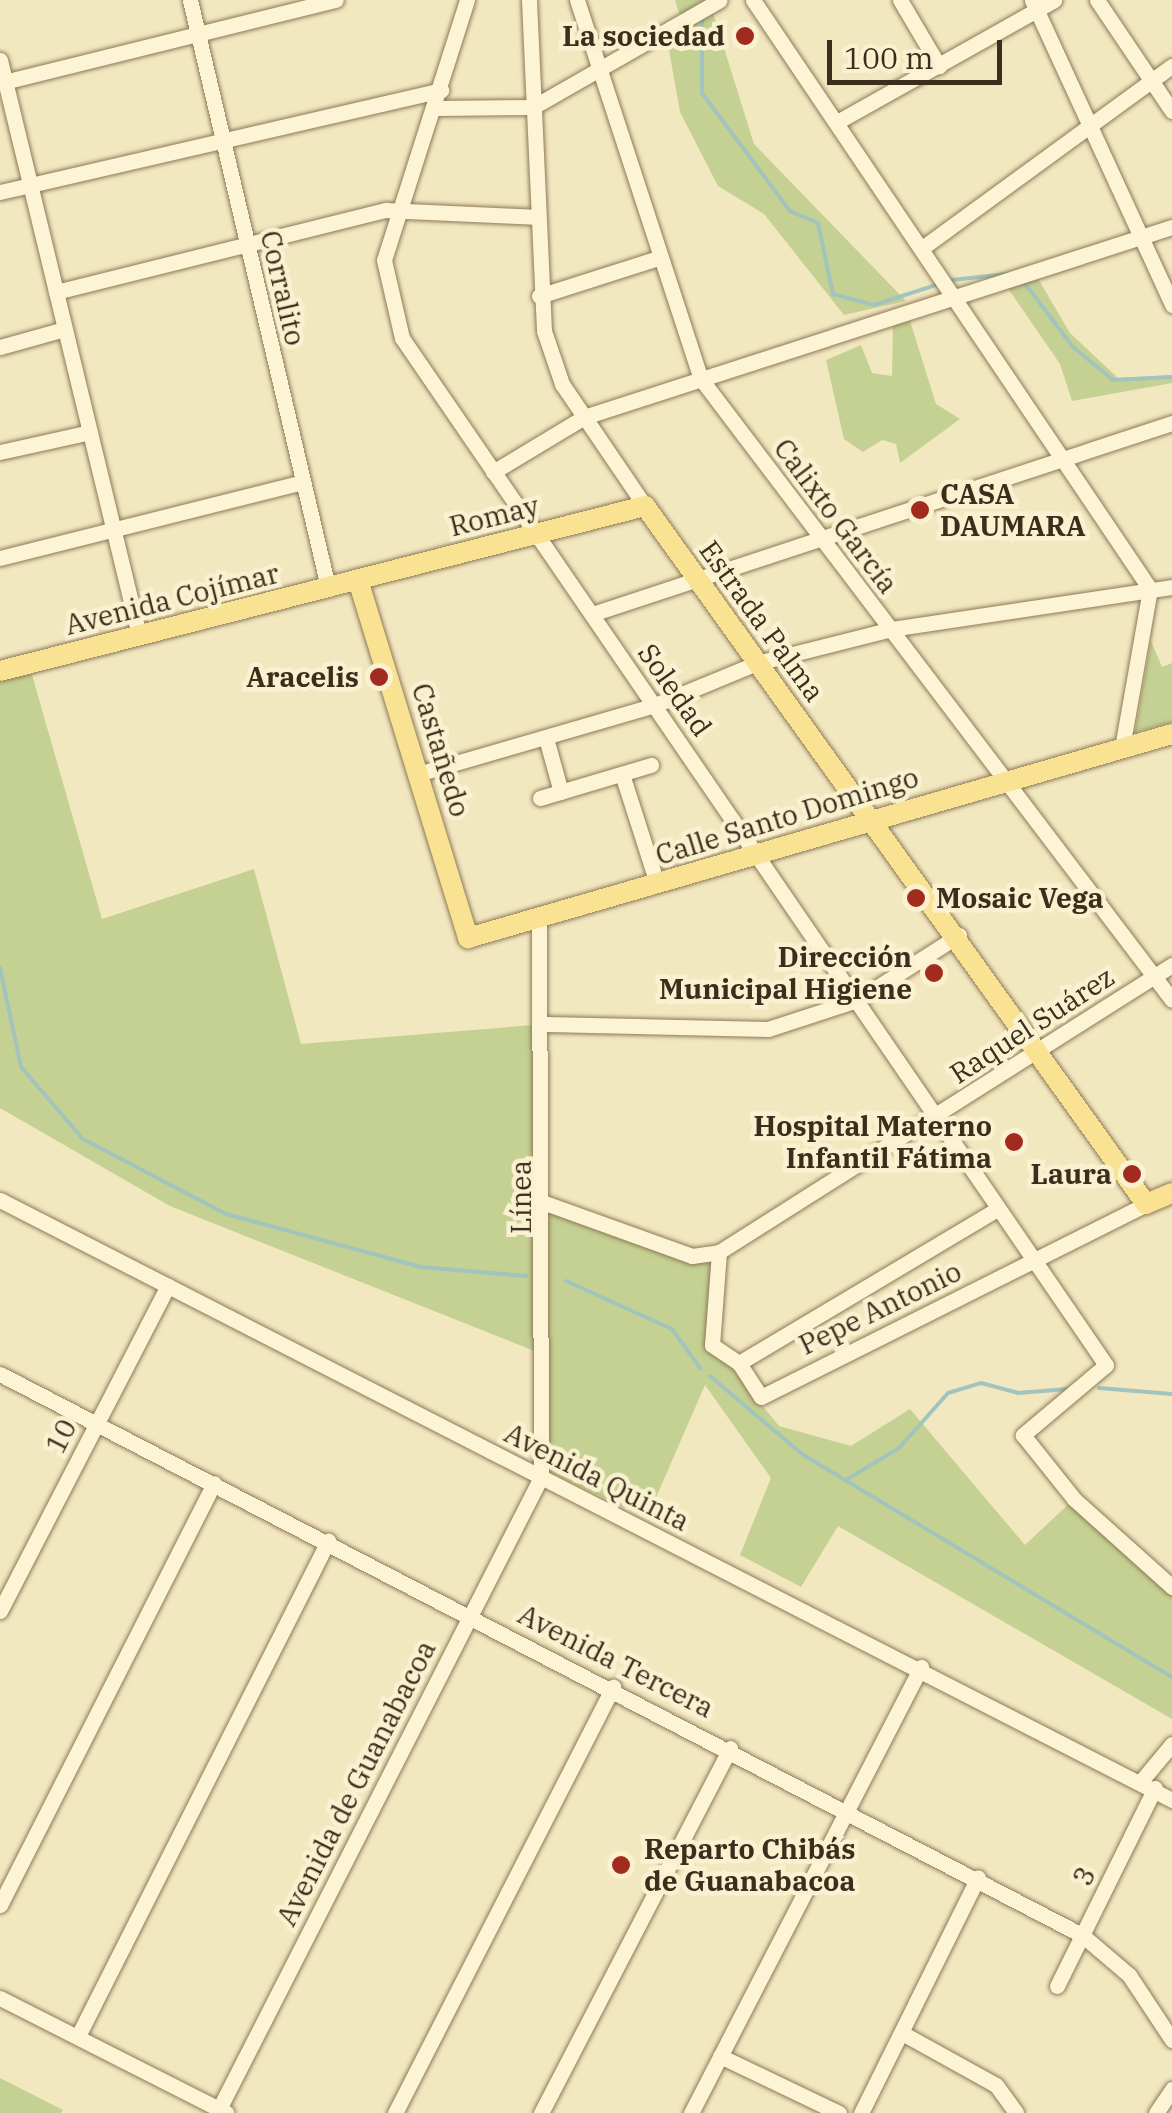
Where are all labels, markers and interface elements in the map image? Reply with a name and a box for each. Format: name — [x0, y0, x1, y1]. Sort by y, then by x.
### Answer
place label: La sociedad — [562, 19, 725, 53]
scale bar — [832, 20, 1007, 82]
marker: La sociedad — [734, 25, 756, 47]
text: 100 m — [844, 38, 934, 77]
street label: Corralito — [254, 227, 312, 349]
street label: Calixto García — [767, 432, 905, 600]
place label: CASA DAUMARA — [940, 477, 1086, 543]
street label: Romay — [446, 489, 542, 543]
marker: CASA DAUMARA — [909, 499, 931, 521]
street label: Estrada Palma — [692, 534, 832, 708]
street label: Avenida Cojímar — [62, 556, 282, 642]
street label: Soledad — [631, 637, 719, 743]
place label: Aracelis — [246, 660, 359, 694]
marker: Aracelis — [368, 666, 390, 688]
street label: Castañedo — [405, 679, 477, 821]
street label: Calle Santo Domingo — [651, 760, 923, 872]
place label: Mosaic Vega — [936, 881, 1104, 915]
marker: Mosaic Vega — [905, 887, 927, 909]
place label: Dirección Municipal Higiene — [659, 940, 912, 1006]
marker: Dirección Municipal Higiene — [921, 960, 947, 986]
street label: Raquel Suárez — [944, 960, 1120, 1090]
place label: Hospital Materno Infantil Fátima — [754, 1109, 992, 1175]
marker: Hospital Materno Infantil Fátima — [1001, 1129, 1027, 1155]
place label: Laura — [1030, 1157, 1112, 1191]
street label: Línea — [504, 1160, 538, 1234]
marker: Laura — [1121, 1163, 1143, 1185]
street label: Pepe Antonio — [793, 1254, 967, 1362]
street label: 10 — [38, 1413, 84, 1459]
street label: Avenida Quinta — [499, 1416, 695, 1538]
street label: Avenida Tercera — [513, 1597, 719, 1725]
street label: Avenida de Guanabacoa — [269, 1635, 443, 1931]
place label: Reparto Chibás de Guanabacoa — [644, 1832, 856, 1898]
marker: Reparto Chibás de Guanabacoa — [608, 1852, 634, 1878]
street label: 3 — [1065, 1861, 1103, 1891]

